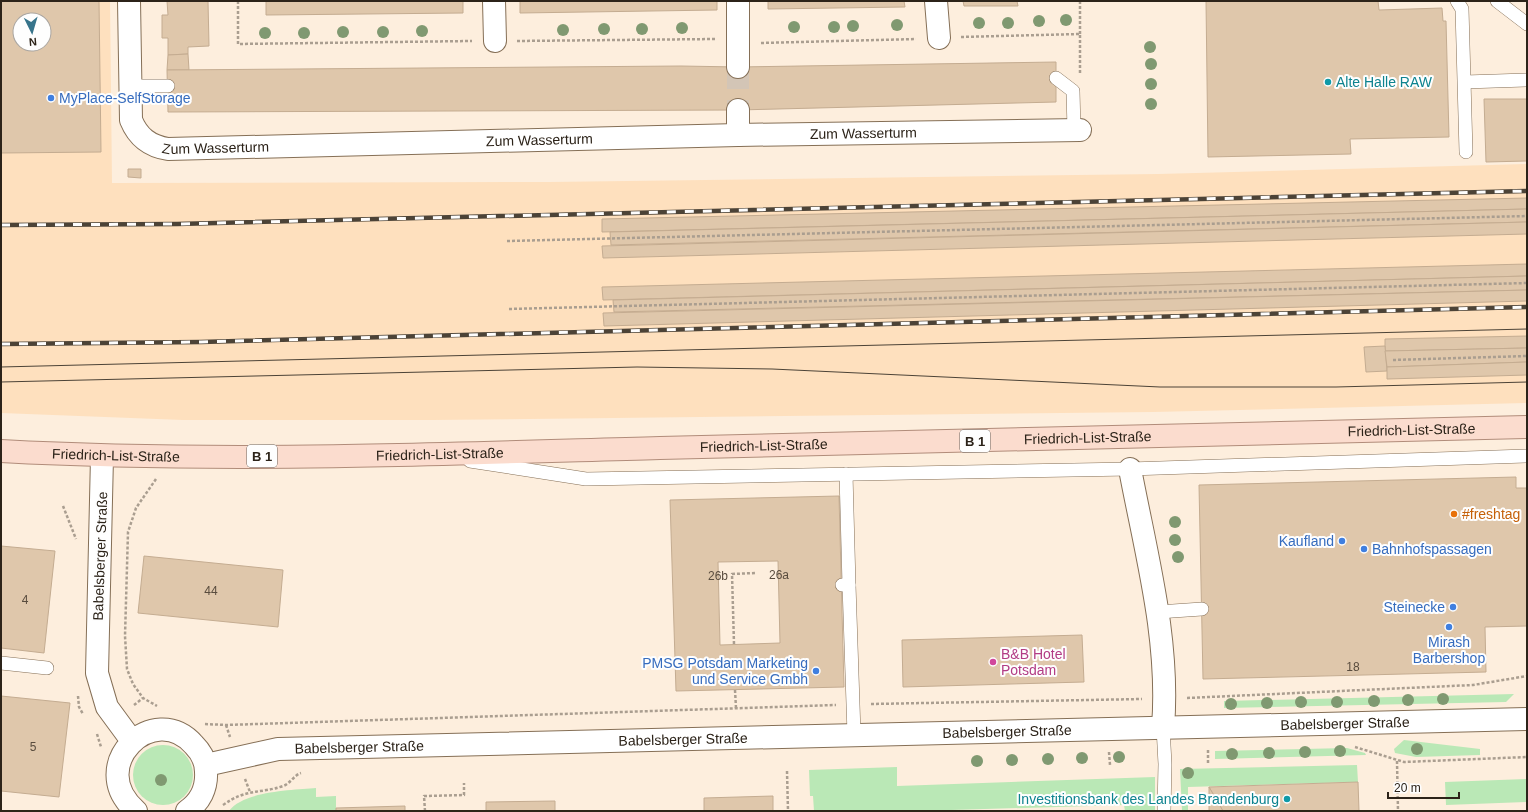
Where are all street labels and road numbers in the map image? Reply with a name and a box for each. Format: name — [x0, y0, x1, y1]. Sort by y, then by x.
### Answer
street label: Zum Wasserturm — [810, 124, 917, 142]
street label: Zum Wasserturm — [486, 131, 593, 149]
street label: Zum Wasserturm — [161, 139, 269, 157]
street label: Friedrich-List-Straße — [1348, 420, 1476, 439]
street label: Friedrich-List-Straße — [1024, 428, 1152, 447]
road number: B 1 — [960, 430, 990, 452]
street label: Friedrich-List-Straße — [700, 436, 828, 455]
street label: Friedrich-List-Straße — [376, 444, 504, 464]
street label: Friedrich-List-Straße — [52, 445, 180, 465]
road number: B 1 — [247, 445, 277, 467]
street label: Babelsberger Straße — [90, 491, 110, 621]
street label: Babelsberger Straße — [1280, 714, 1410, 733]
street label: Babelsberger Straße — [942, 722, 1072, 741]
street label: Babelsberger Straße — [618, 730, 748, 749]
street label: Babelsberger Straße — [294, 737, 424, 757]

